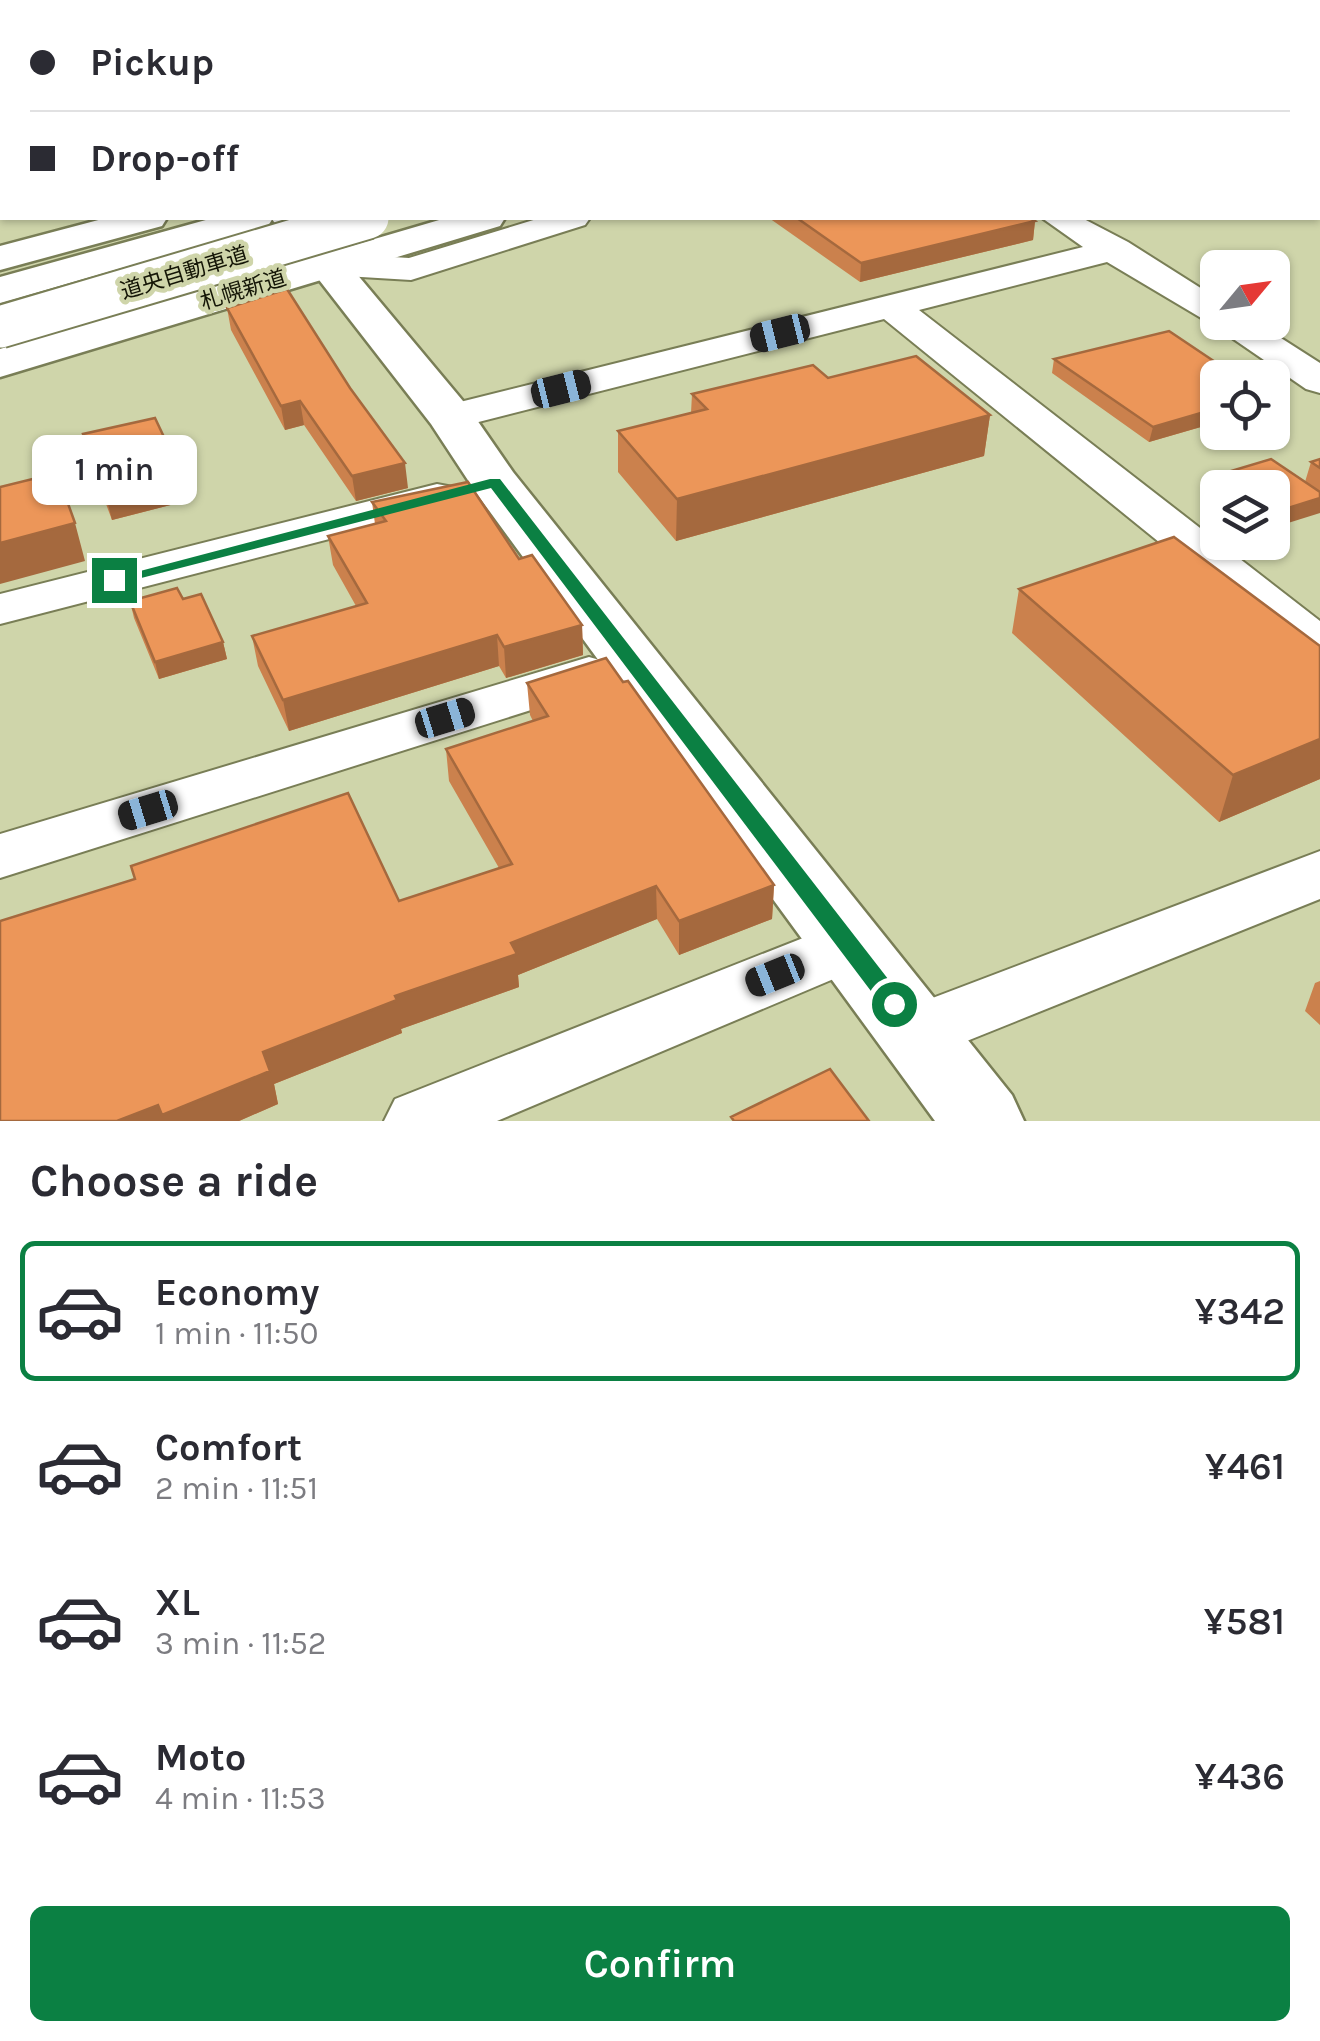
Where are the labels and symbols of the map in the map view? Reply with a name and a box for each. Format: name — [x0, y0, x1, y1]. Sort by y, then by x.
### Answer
street label: 道央自動車道 — [117, 241, 251, 305]
north arrow — [1200, 250, 1290, 340]
street label: 札幌新道 — [197, 265, 289, 315]
car — [747, 311, 813, 355]
car — [528, 367, 594, 411]
callout: 1 min — [32, 435, 196, 505]
route end — [92, 558, 137, 603]
car — [412, 695, 478, 741]
car — [115, 787, 181, 833]
car — [742, 950, 808, 1000]
route start — [872, 982, 917, 1027]

